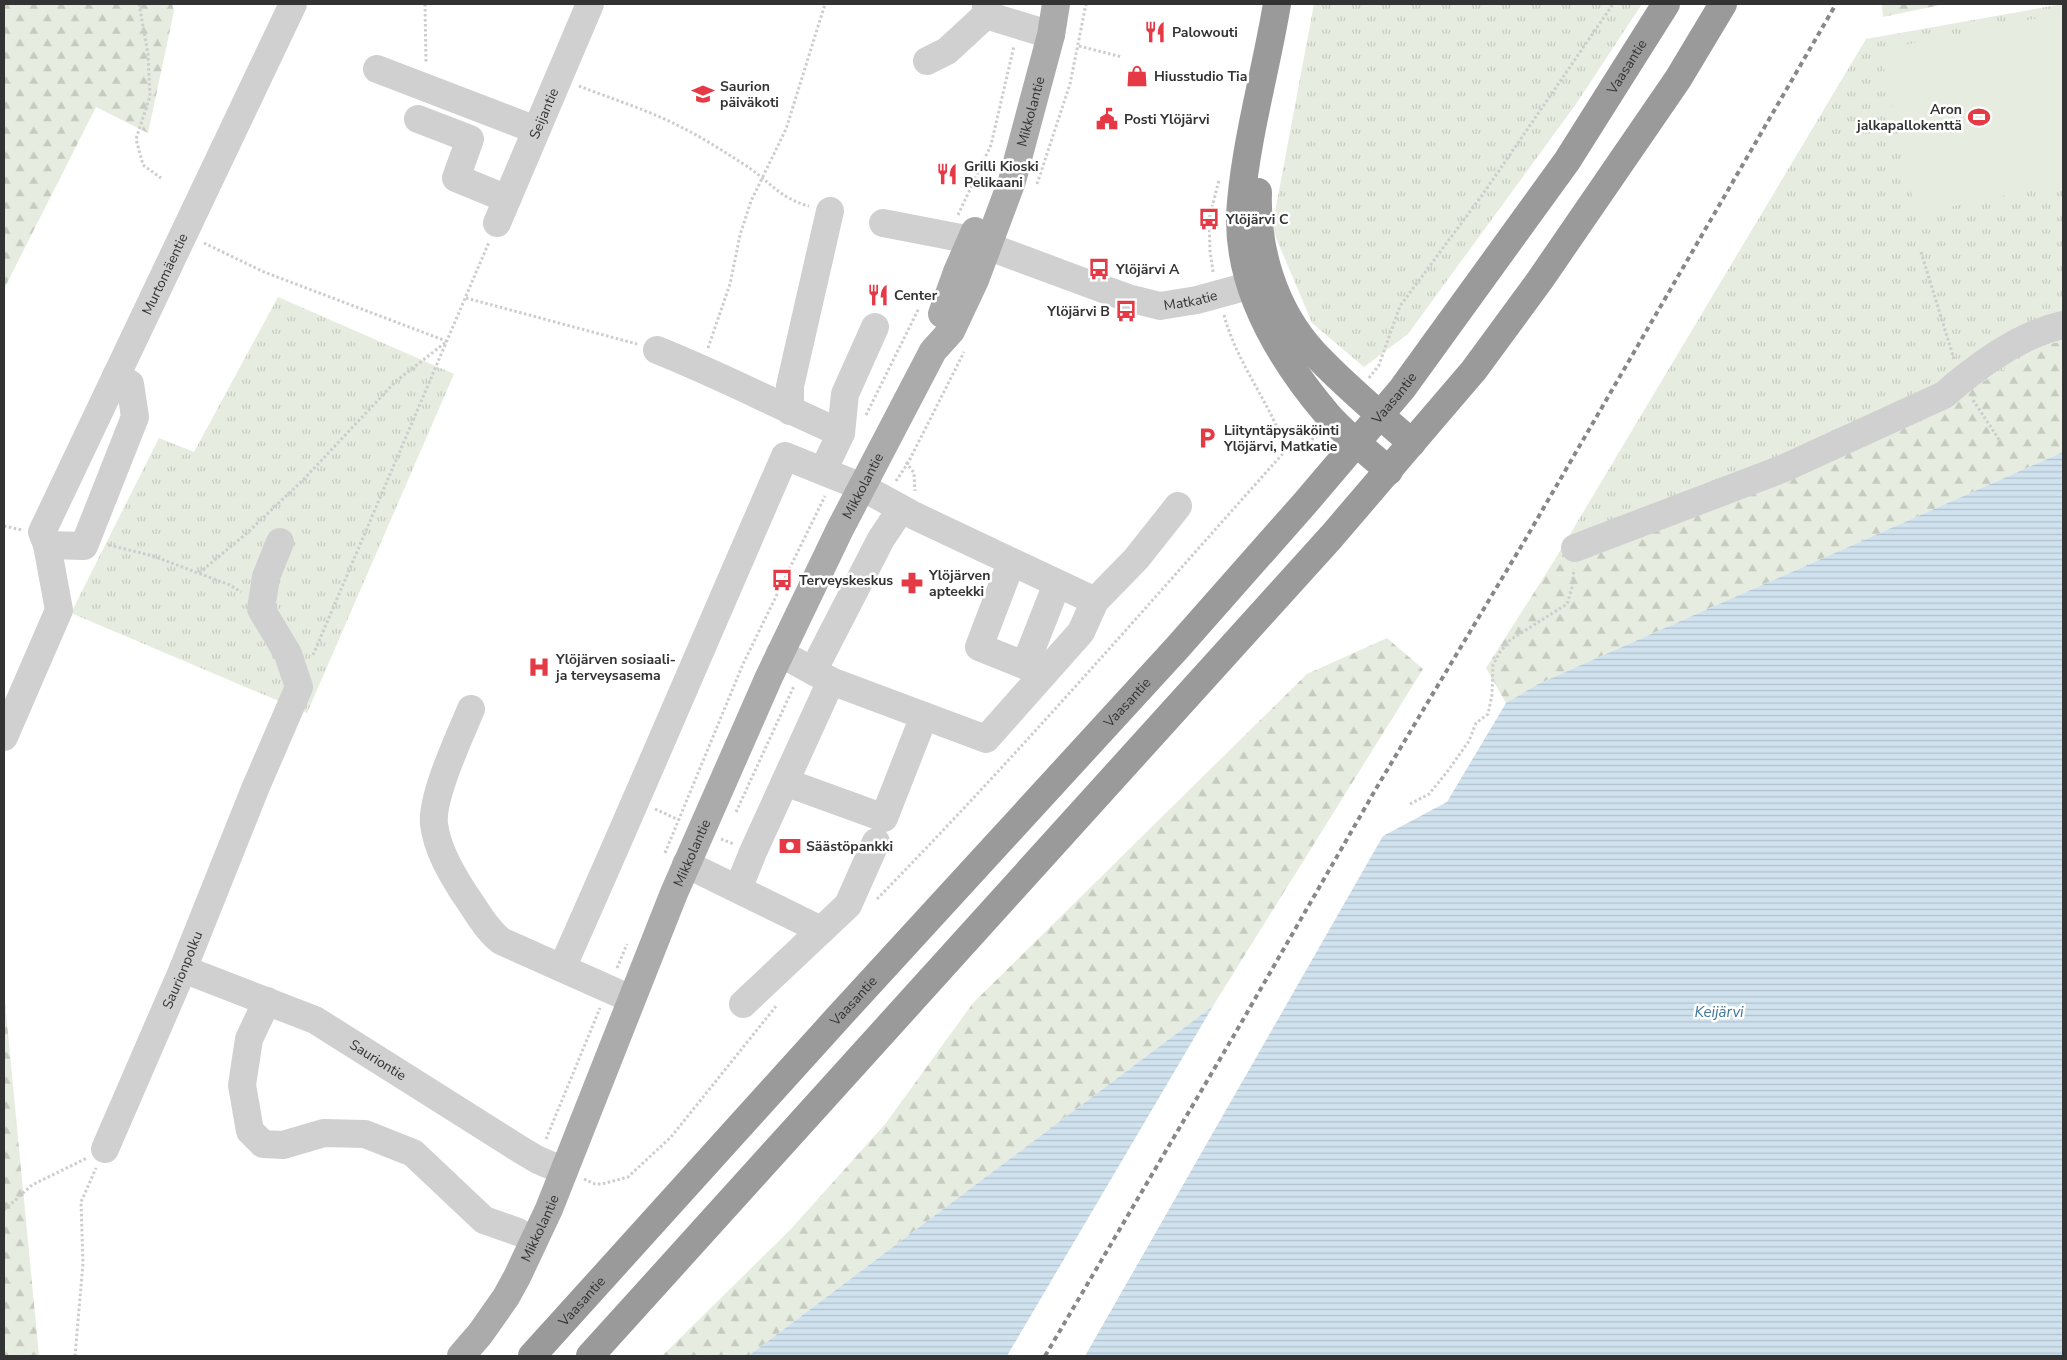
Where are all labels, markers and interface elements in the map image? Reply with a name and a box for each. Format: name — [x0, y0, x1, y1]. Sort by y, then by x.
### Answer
restaurant icon: Palowouti — [1142, 19, 1168, 45]
place label: Palowouti — [1172, 23, 1238, 42]
street label: Vaasantie — [1602, 35, 1651, 98]
shop icon: Hiusstudio Tia — [1124, 63, 1150, 89]
place label: Hiusstudio Tia — [1154, 67, 1247, 86]
street label: Mikkolantie — [1012, 74, 1049, 149]
place label: Saurion päiväkoti — [720, 77, 779, 112]
school or university icon: Saurion päiväkoti — [690, 81, 716, 107]
street label: Seijantie — [524, 85, 563, 142]
place label: Aron jalkapallokenttä — [1856, 100, 1962, 135]
sports icon: Aron jalkapallokenttä — [1966, 104, 1992, 130]
public building icon: Posti Ylöjärvi — [1094, 106, 1120, 132]
place label: Posti Ylöjärvi — [1124, 110, 1210, 129]
place label: Grilli Kioski Pelikaani — [964, 157, 1038, 192]
restaurant icon: Grilli Kioski Pelikaani — [934, 161, 960, 187]
bus stop icon: Ylöjärvi C — [1196, 206, 1222, 232]
place label: Ylöjärvi C — [1225, 210, 1289, 229]
street label: Murtomäentie — [137, 230, 192, 318]
bus stop icon: Ylöjärvi A — [1086, 256, 1112, 282]
place label: Ylöjärvi A — [1115, 260, 1180, 279]
restaurant icon: Center — [865, 282, 891, 308]
street label: Matkatie — [1162, 285, 1219, 315]
place label: Center — [894, 286, 938, 305]
bus stop icon: Ylöjärvi B — [1113, 298, 1139, 324]
place label: Ylöjärvi B — [1046, 302, 1110, 321]
street label: Vaasantie — [1367, 368, 1421, 428]
place label: Liityntäpysäköinti Ylöjärvi, Matkatie — [1223, 421, 1339, 456]
parking icon: Liityntäpysäköinti Ylöjärvi, Matkatie — [1194, 425, 1220, 451]
street label: Mikkolantie — [838, 449, 888, 522]
place label: Ylöjärven apteekki — [928, 566, 990, 601]
bus stop icon: Terveyskeskus — [769, 567, 795, 593]
pharmacy icon: Ylöjärven apteekki — [899, 570, 925, 596]
place label: Terveyskeskus — [799, 571, 893, 590]
place label: Ylöjärven sosiaali- ja terveysasema — [555, 650, 676, 685]
hospital icon: Ylöjärven sosiaali- ja terveysasema — [526, 654, 552, 680]
street label: Vaasantie — [1099, 673, 1155, 732]
street label: Mikkolantie — [668, 816, 715, 890]
bank icon: Säästöpankki — [777, 833, 803, 859]
place label: Säästöpankki — [806, 837, 893, 856]
street label: Saurionpolku — [157, 928, 207, 1012]
street label: Vaasantie — [825, 972, 881, 1031]
water label: Keijärvi — [1694, 1002, 1744, 1022]
street label: Sauriontie — [346, 1035, 410, 1085]
street label: Mikkolantie — [516, 1192, 563, 1265]
street label: Vaasantie — [553, 1272, 609, 1331]

